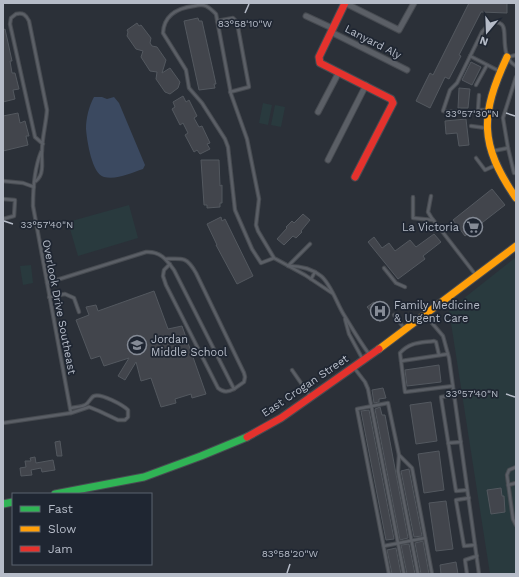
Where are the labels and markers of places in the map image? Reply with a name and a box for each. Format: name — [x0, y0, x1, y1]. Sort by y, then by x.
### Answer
supermarket icon: La Victoria — [462, 216, 484, 238]
place label: La Victoria — [402, 221, 459, 234]
place label: Family Medicine & Urgent Care — [394, 299, 480, 325]
hospital icon: Family Medicine & Urgent Care — [369, 300, 391, 322]
place label: Jordan Middle School — [151, 333, 228, 359]
school or university icon: Jordan Middle School — [126, 334, 148, 356]

